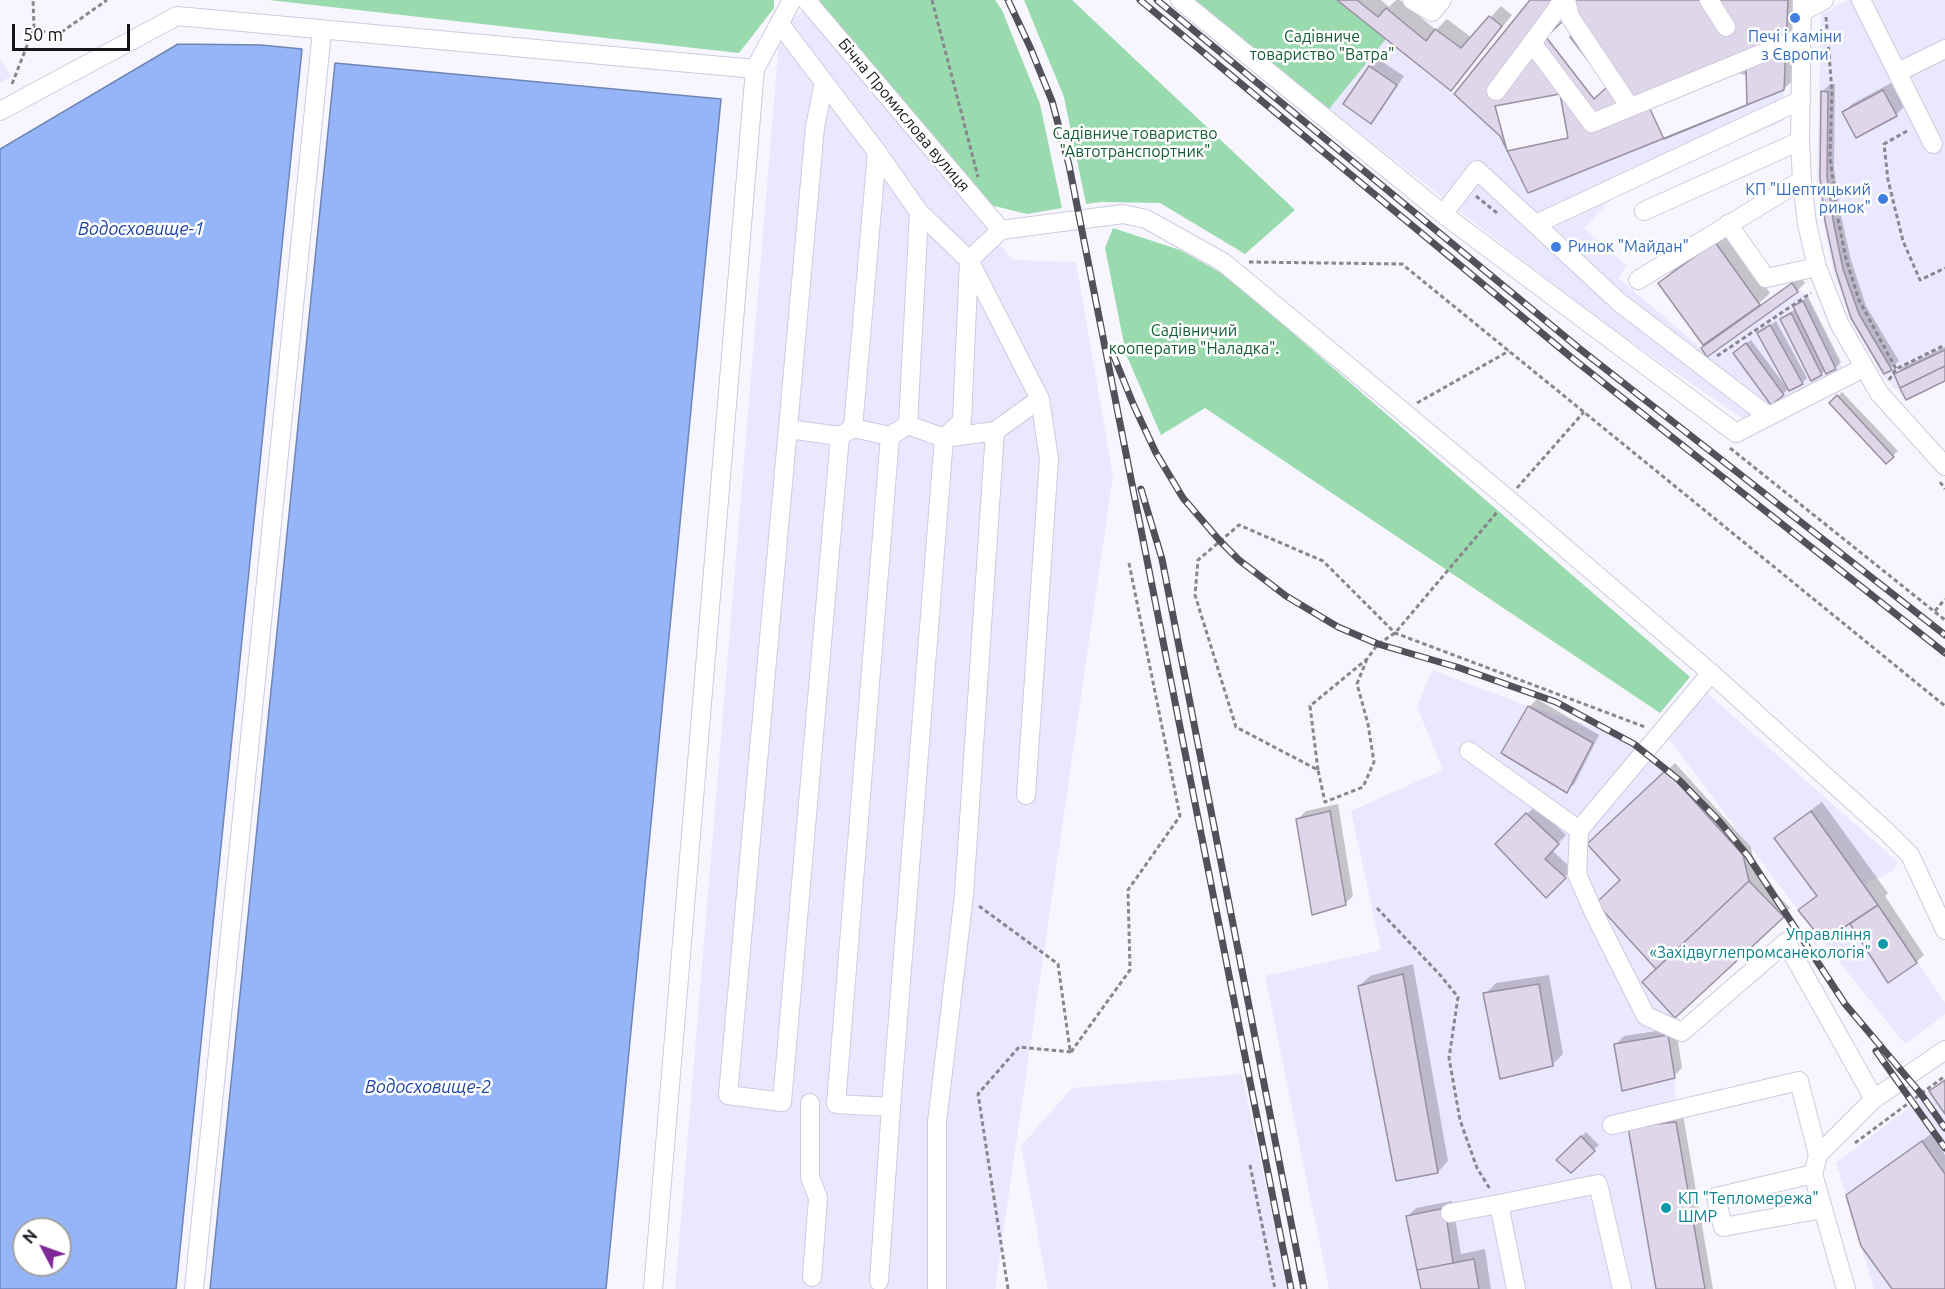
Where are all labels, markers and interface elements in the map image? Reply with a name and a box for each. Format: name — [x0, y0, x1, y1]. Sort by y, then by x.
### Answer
marker: Печі і каміни з Європи — [1788, 11, 1802, 25]
scale bar — [15, 12, 134, 50]
text: 50 m — [23, 24, 63, 44]
park label: Садівниче товариство "Ватра" — [1250, 27, 1394, 65]
place label: Печі і каміни з Європи — [1748, 27, 1842, 65]
street label: Бічна Промислова вулиця — [834, 34, 974, 196]
park label: Садівниче товариство "Автотранспортник" — [1052, 124, 1218, 162]
place label: КП "Шептицький ринок" — [1745, 180, 1871, 218]
marker: КП "Шептицький ринок" — [1876, 192, 1890, 206]
water label: Водосховище-1 — [78, 218, 204, 240]
place label: Ринок "Майдан" — [1568, 237, 1689, 257]
marker: Ринок "Майдан" — [1549, 240, 1563, 254]
park label: Садівничий кооператив "Наладка". — [1109, 321, 1279, 359]
place label: Управління «Західвуглепромсанекологія" — [1649, 925, 1871, 963]
marker: Управління «Західвуглепромсанекологія" — [1876, 937, 1890, 951]
water label: Водосховище-2 — [365, 1076, 491, 1098]
place label: КП "Тепломережа" ШМР — [1678, 1189, 1819, 1227]
marker: КП "Тепломережа" ШМР — [1659, 1201, 1673, 1215]
north arrow — [12, 1217, 72, 1277]
text: N — [19, 1226, 41, 1247]

